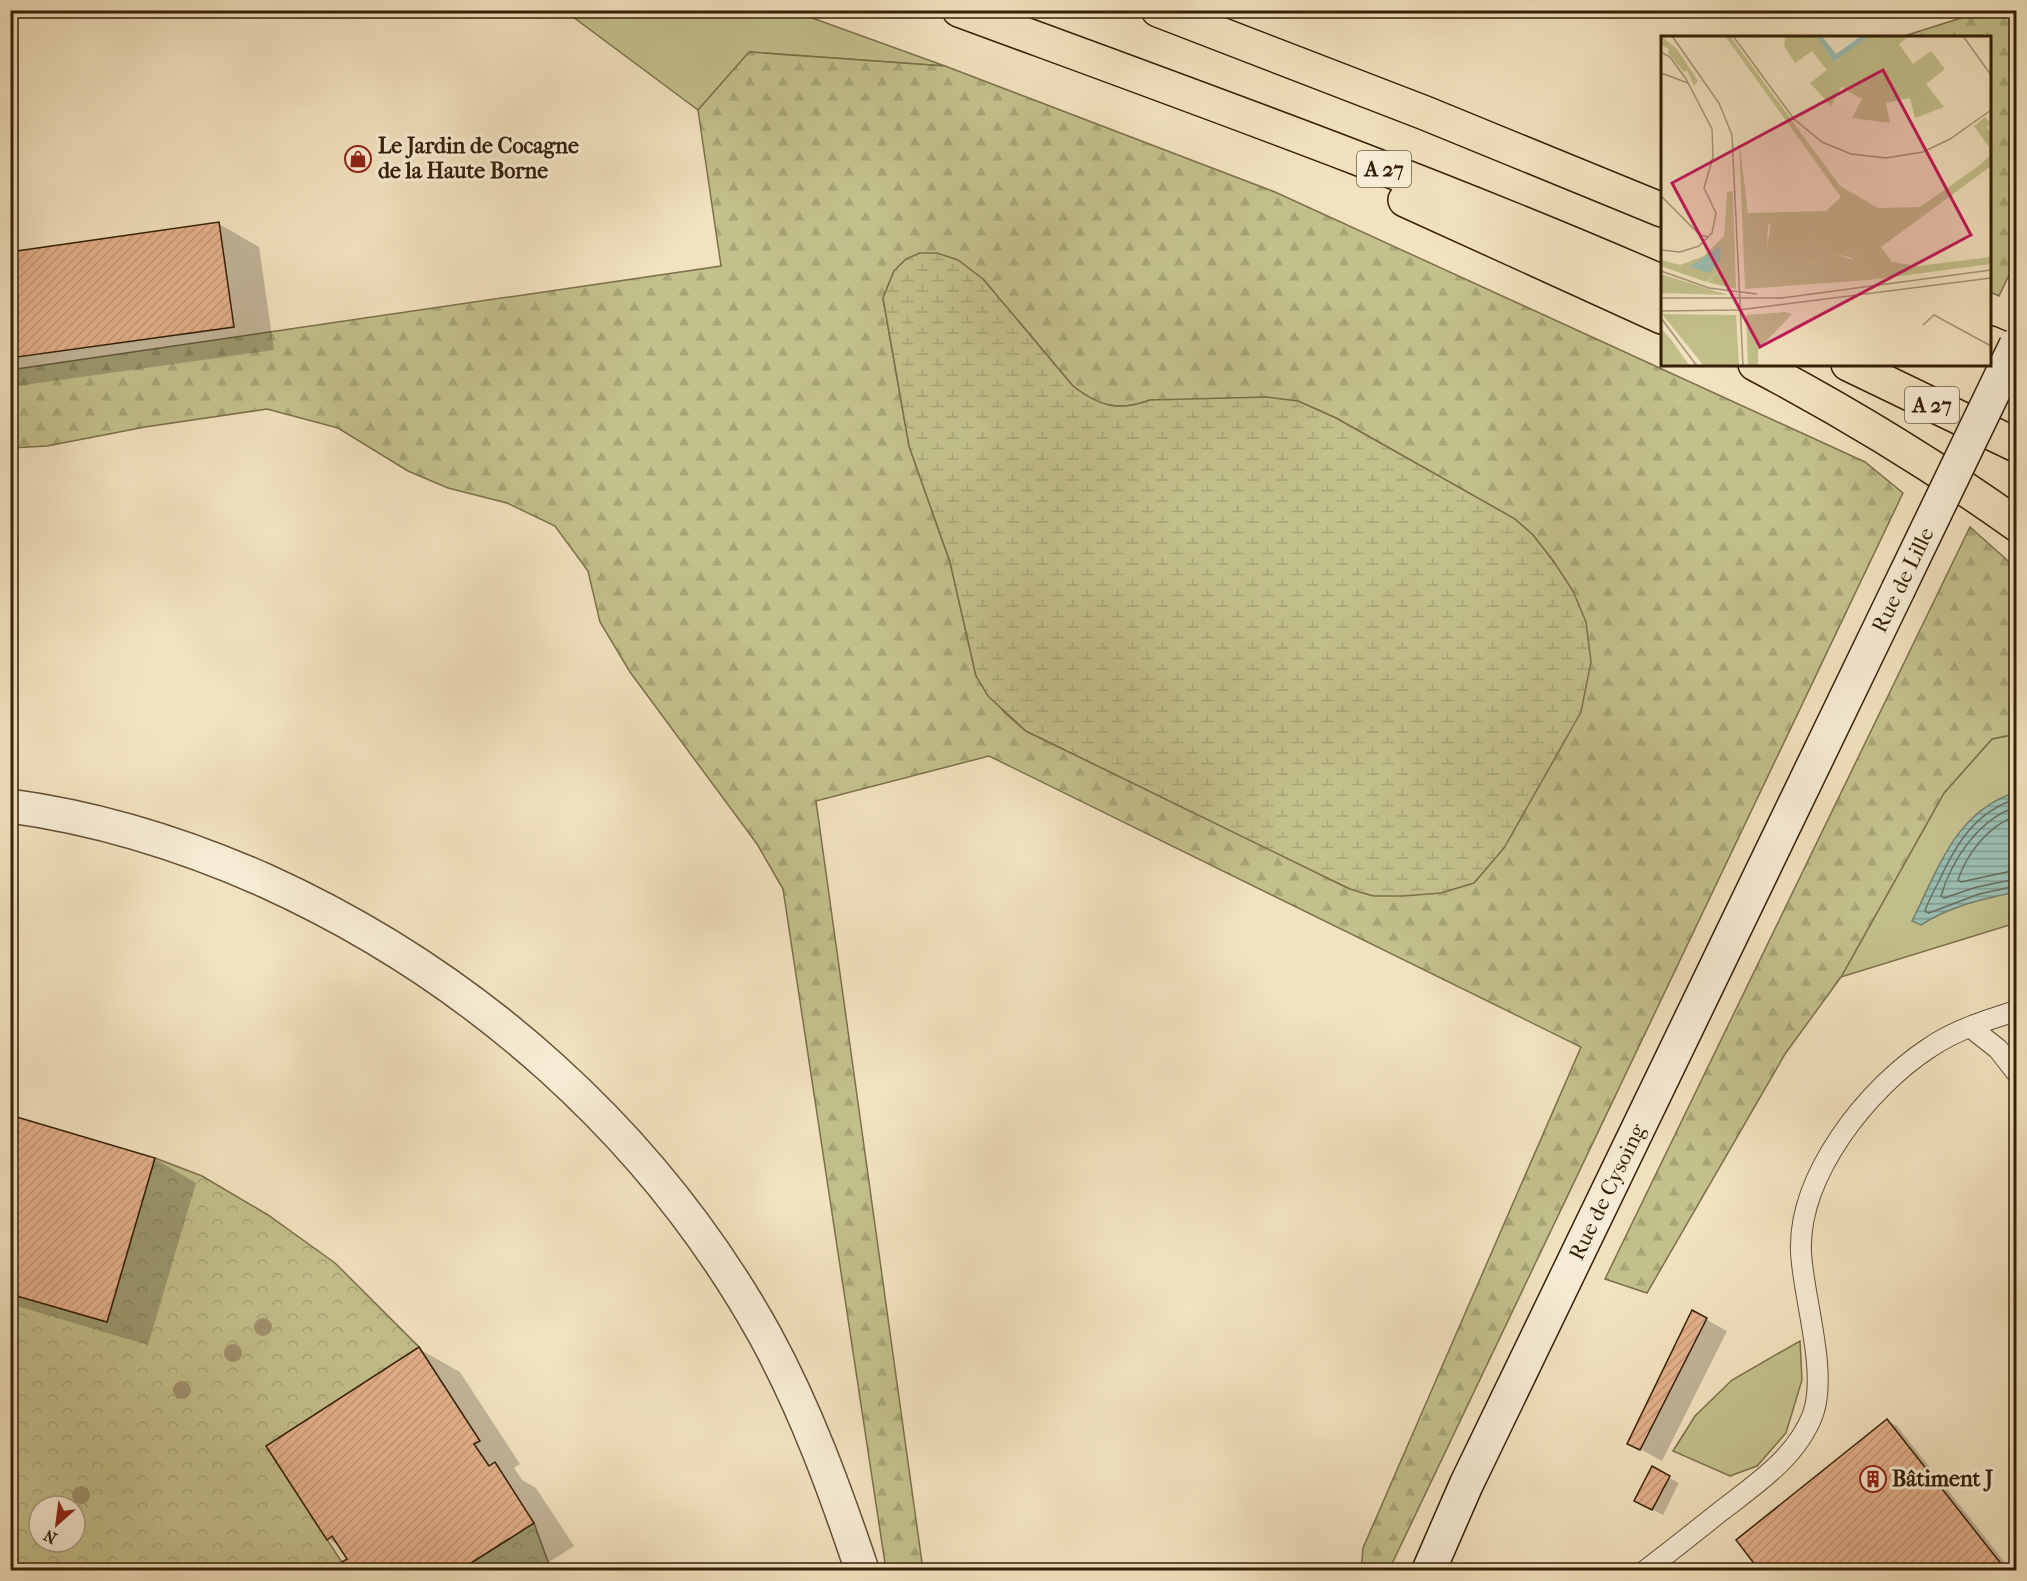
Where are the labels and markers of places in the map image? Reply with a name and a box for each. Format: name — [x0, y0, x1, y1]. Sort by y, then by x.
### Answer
place label: Le Jardin de Cocagne de la Haute Borne — [378, 133, 579, 184]
shop icon: Le Jardin de Cocagne de la Haute Borne — [343, 144, 373, 174]
building icon: Bâtiment J — [1858, 1464, 1888, 1494]
place label: Bâtiment J — [1892, 1466, 1993, 1492]

